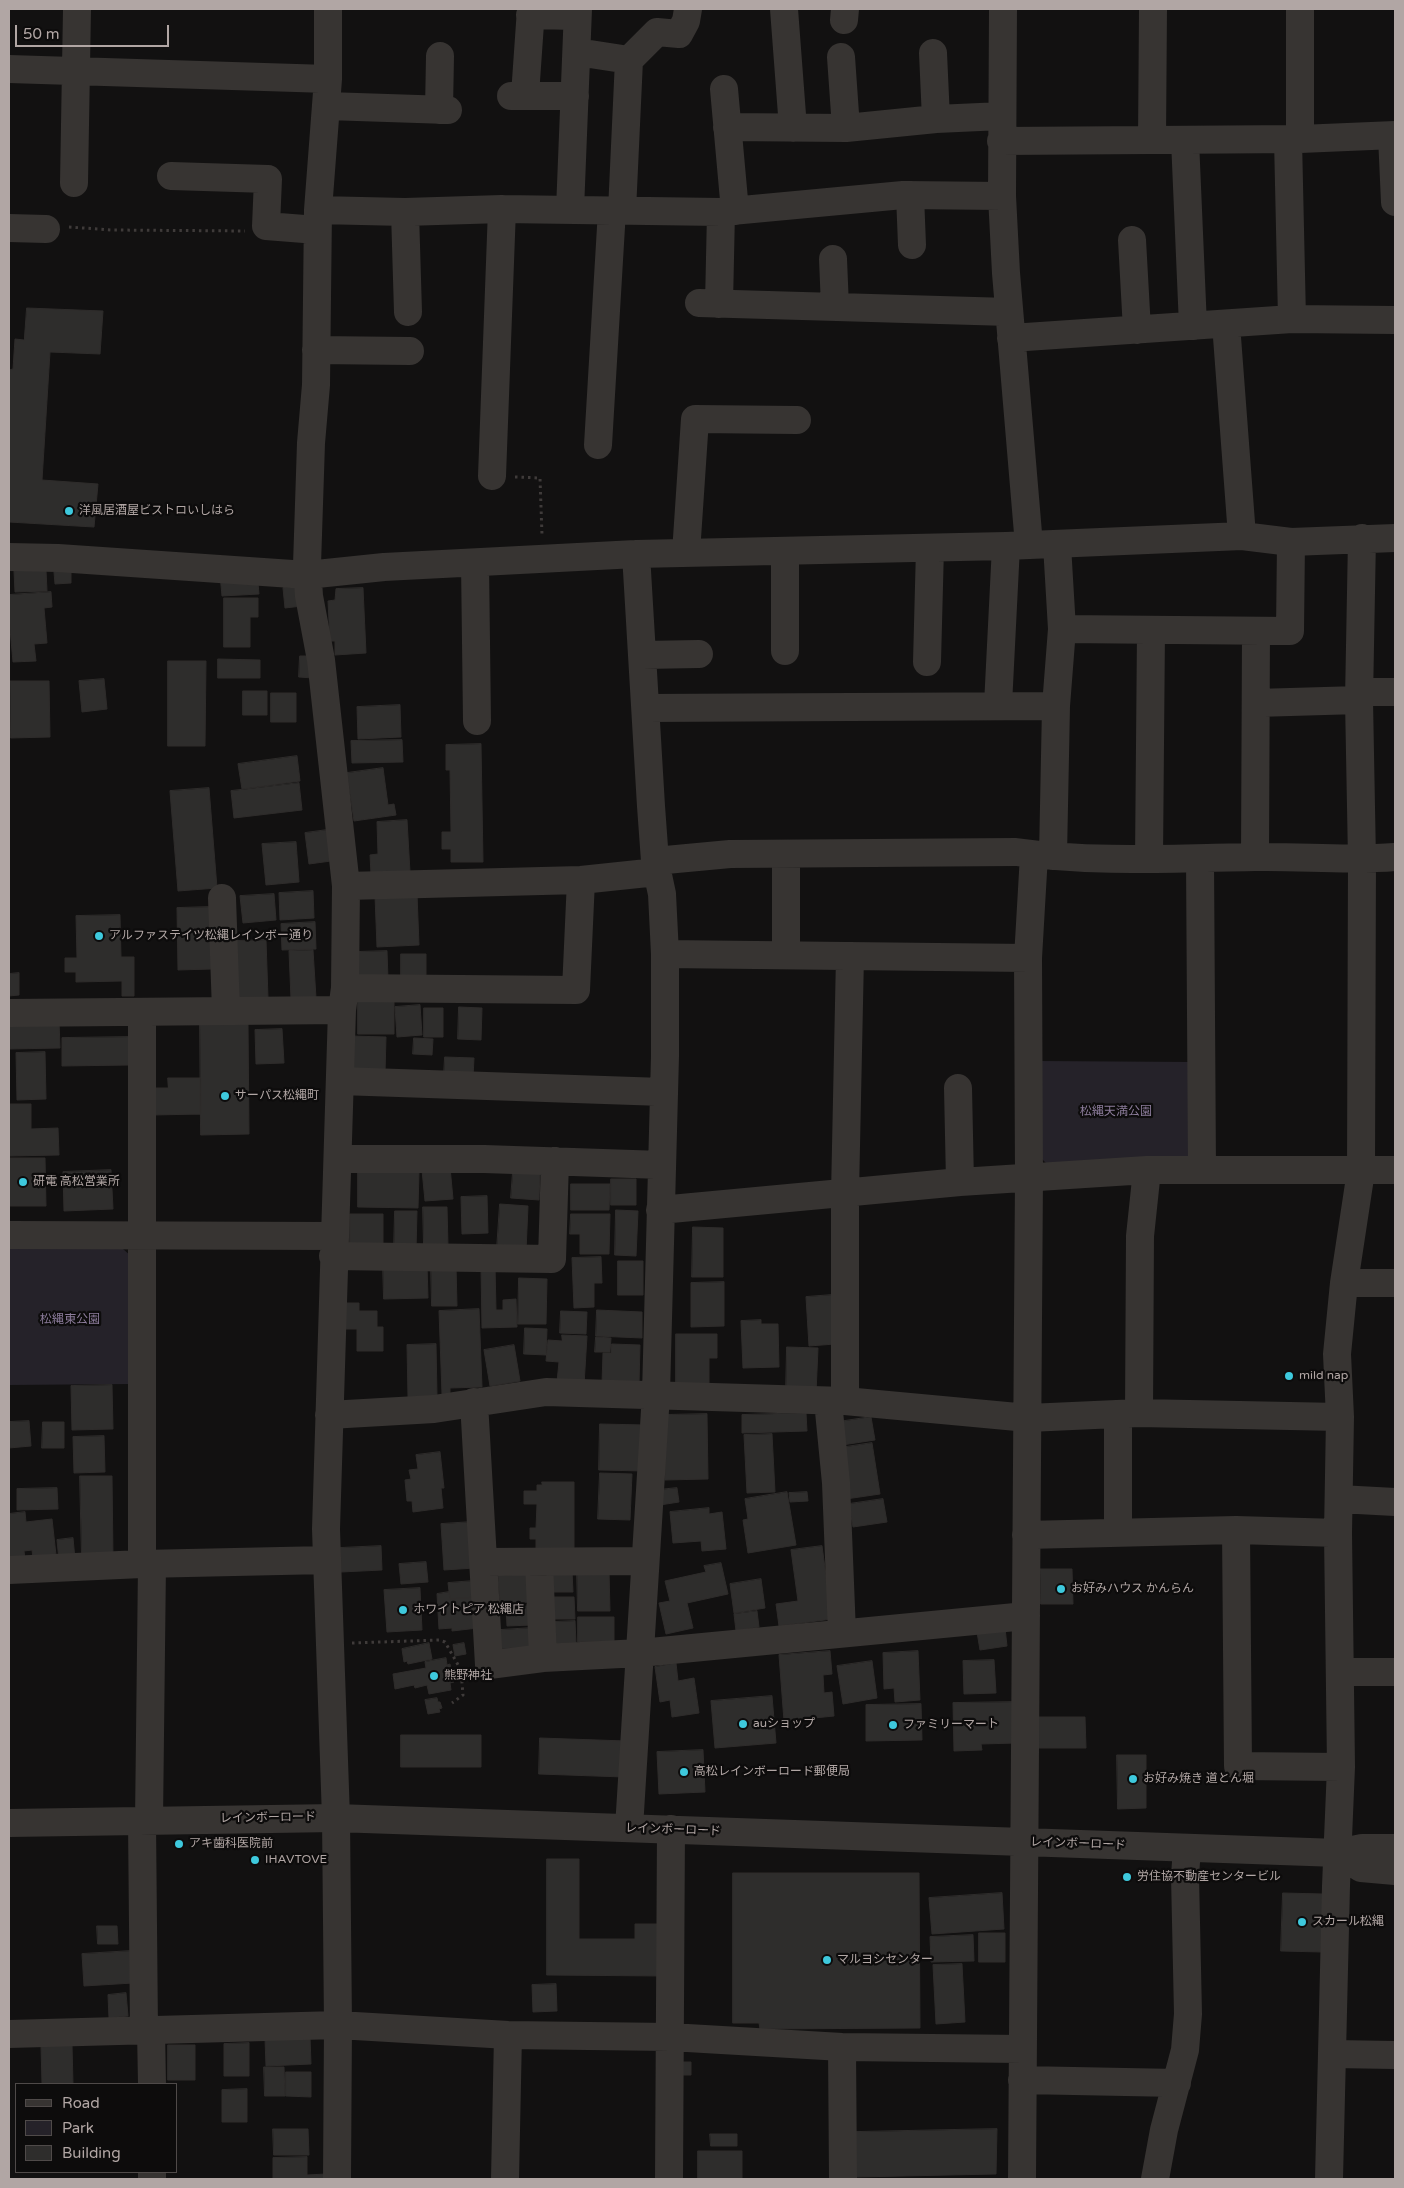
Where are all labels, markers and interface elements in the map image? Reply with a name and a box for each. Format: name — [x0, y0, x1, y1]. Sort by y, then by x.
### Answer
scale bar — [18, 15, 171, 47]
text: 50 m — [23, 25, 60, 43]
place label: 洋風居酒屋ビストロいしはら — [79, 504, 235, 518]
marker: 洋風居酒屋ビストロいしはら — [63, 505, 75, 517]
place label: アルファステイツ松縄レインボー通り — [109, 929, 313, 943]
marker: アルファステイツ松縄レインボー通り — [93, 930, 105, 942]
place label: サーパス松縄町 — [235, 1089, 319, 1103]
marker: サーパス松縄町 — [219, 1090, 231, 1102]
park label: 松縄天満公園 — [1080, 1105, 1152, 1119]
place label: 研電 高松営業所 — [33, 1175, 120, 1189]
marker: 研電 高松営業所 — [17, 1176, 29, 1188]
park label: 松縄東公園 — [40, 1313, 100, 1327]
place label: mild nap — [1299, 1369, 1348, 1383]
marker: mild nap — [1283, 1370, 1295, 1382]
place label: お好みハウス かんらん — [1071, 1582, 1194, 1596]
marker: お好みハウス かんらん — [1055, 1583, 1067, 1595]
place label: ホワイトピア 松縄店 — [413, 1603, 524, 1617]
marker: ホワイトピア 松縄店 — [397, 1604, 409, 1616]
place label: 熊野神社 — [444, 1669, 492, 1683]
marker: 熊野神社 — [428, 1670, 440, 1682]
place label: auショップ — [753, 1717, 815, 1731]
marker: auショップ — [737, 1718, 749, 1730]
place label: ファミリーマート — [903, 1718, 999, 1732]
marker: ファミリーマート — [887, 1719, 899, 1731]
place label: 高松レインボーロード郵便局 — [694, 1765, 850, 1779]
marker: 高松レインボーロード郵便局 — [678, 1766, 690, 1778]
place label: お好み焼き 道とん堀 — [1143, 1772, 1254, 1786]
marker: お好み焼き 道とん堀 — [1127, 1773, 1139, 1785]
street label: レインボーロード — [220, 1810, 316, 1826]
street label: レインボーロード — [625, 1821, 721, 1839]
street label: レインボーロード — [1030, 1835, 1126, 1853]
place label: アキ歯科医院前 — [189, 1837, 273, 1851]
marker: アキ歯科医院前 — [173, 1838, 185, 1850]
place label: IHAVTOVE — [265, 1853, 327, 1867]
marker: IHAVTOVE — [249, 1854, 261, 1866]
place label: 労住協不動産センタービル — [1137, 1870, 1281, 1884]
marker: 労住協不動産センタービル — [1121, 1871, 1133, 1883]
place label: スカール松縄 — [1312, 1915, 1384, 1929]
marker: スカール松縄 — [1296, 1916, 1308, 1928]
place label: マルヨシセンター — [837, 1953, 933, 1967]
marker: マルヨシセンター — [821, 1954, 833, 1966]
legend — [15, 2083, 178, 2173]
text: Road — [62, 2094, 100, 2112]
text: Park — [62, 2119, 94, 2137]
text: Building — [62, 2144, 121, 2162]

